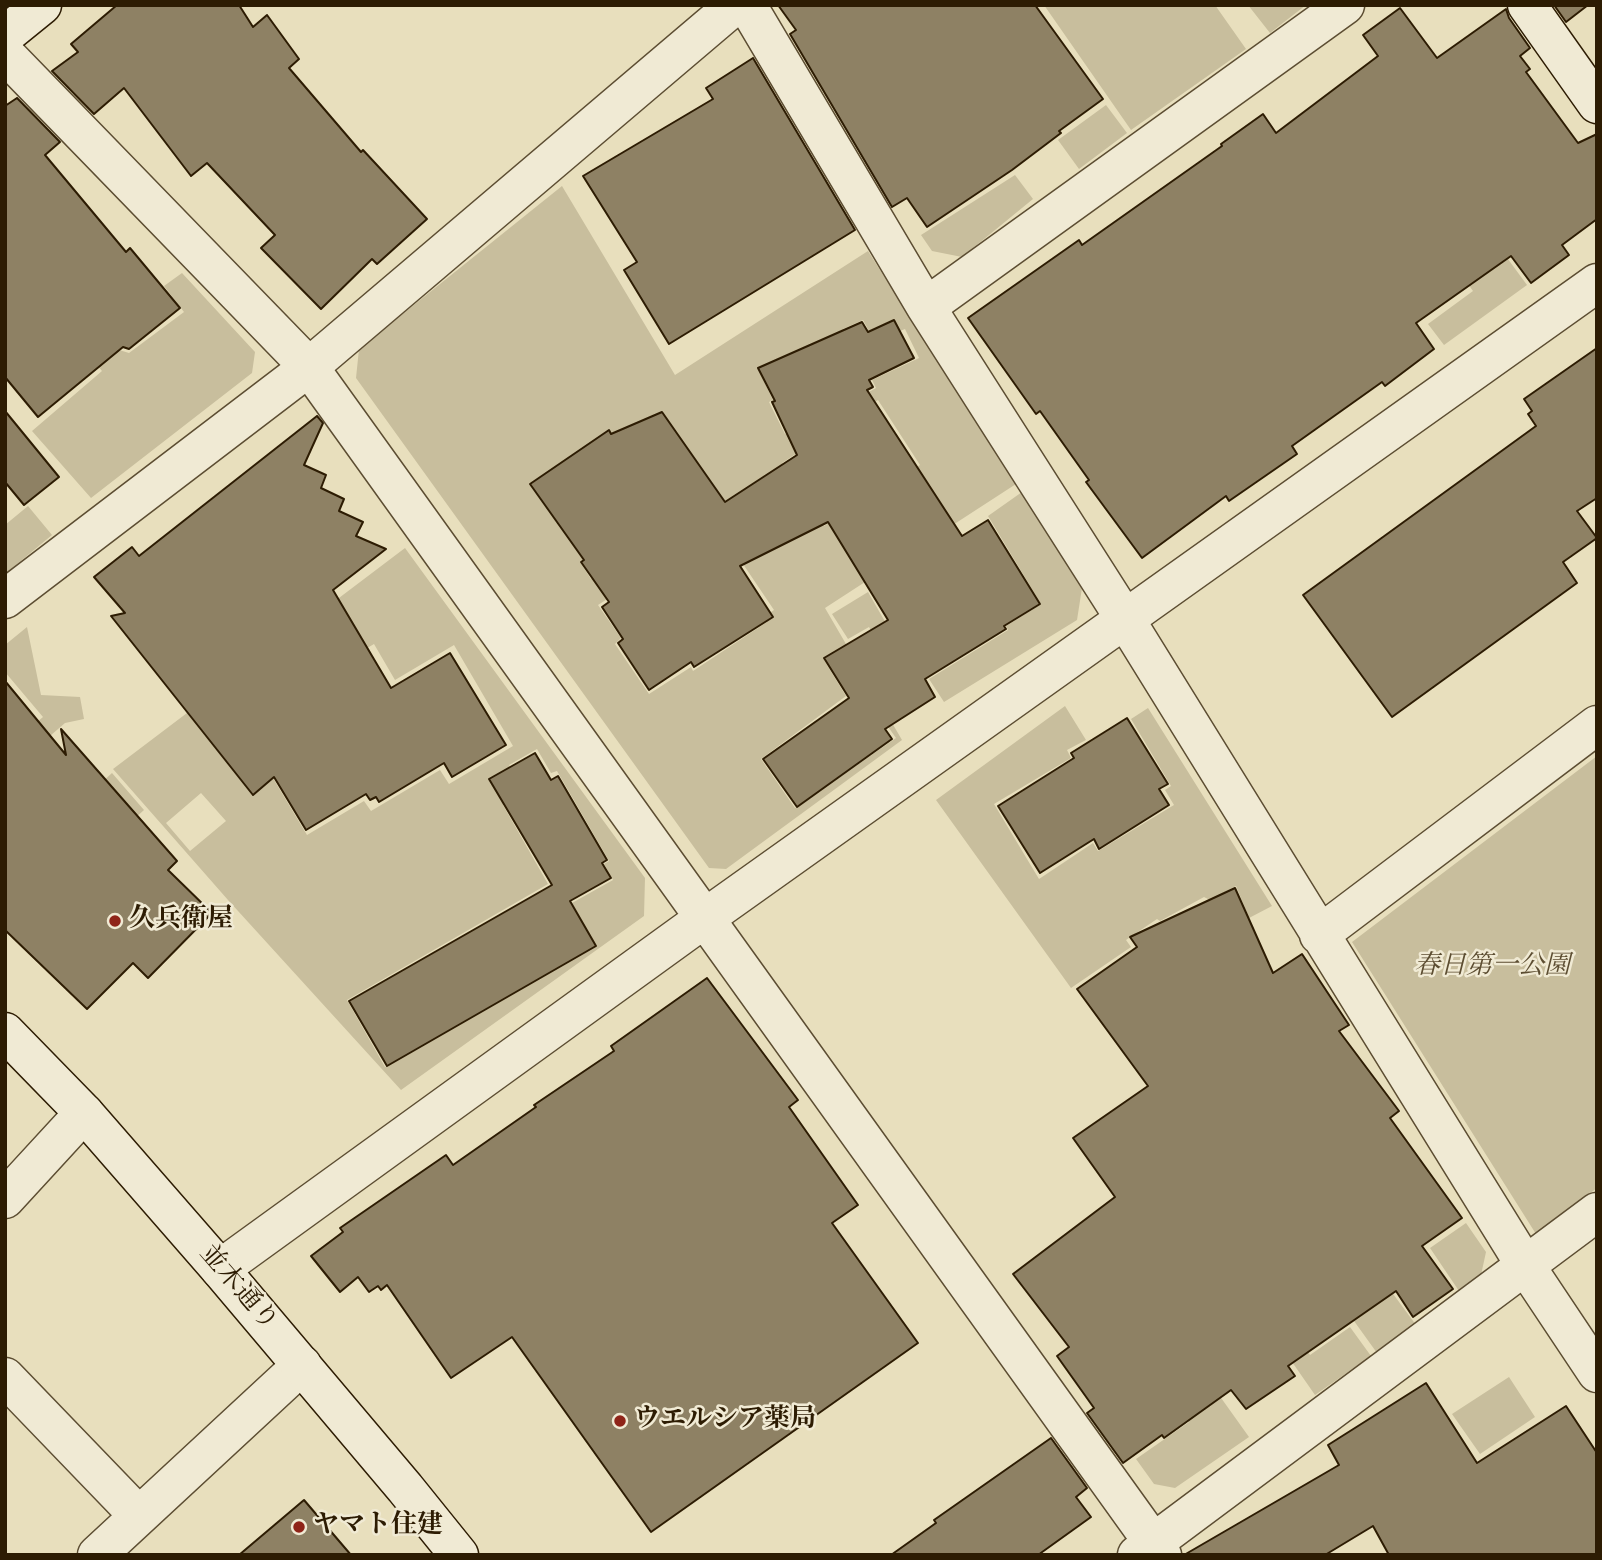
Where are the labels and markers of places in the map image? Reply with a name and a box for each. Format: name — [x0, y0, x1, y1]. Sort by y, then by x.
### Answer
place label: 久兵衛屋 — [129, 905, 233, 937]
marker: 久兵衛屋 — [107, 913, 123, 929]
place label: ウエルシア薬局 — [634, 1405, 816, 1437]
marker: ウエルシア薬局 — [612, 1413, 628, 1429]
place label: ヤマト住建 — [313, 1511, 443, 1543]
marker: ヤマト住建 — [291, 1519, 307, 1535]

